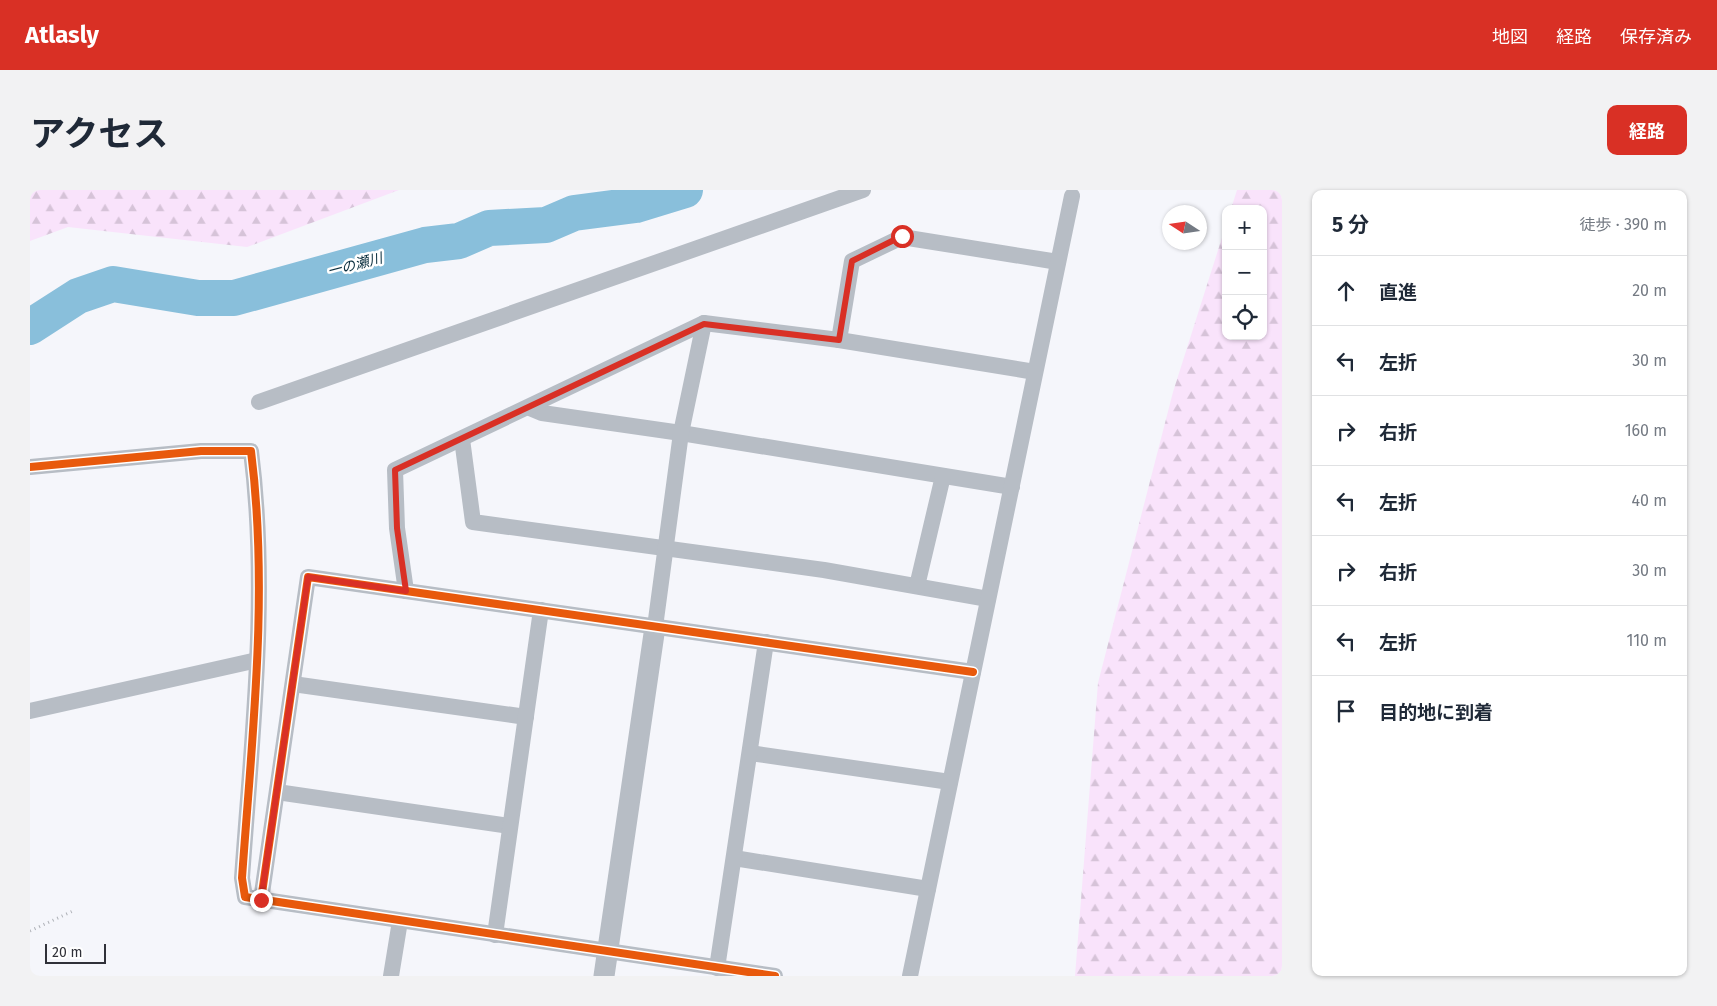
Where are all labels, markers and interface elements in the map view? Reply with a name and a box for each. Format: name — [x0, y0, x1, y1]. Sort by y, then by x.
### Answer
text: Atlasly — [25, 21, 99, 49]
text: 地図 — [1492, 26, 1528, 48]
text: 経路 — [1556, 26, 1592, 48]
text: 保存済み — [1620, 26, 1692, 48]
button: 経路 — [1607, 105, 1687, 155]
text: アクセス — [30, 113, 168, 155]
north arrow — [1162, 205, 1207, 250]
map controls — [1222, 205, 1267, 340]
button: + — [1222, 205, 1267, 250]
text: 5 分 — [1332, 212, 1369, 238]
text: 徒歩 · 390 m — [1580, 215, 1667, 234]
route start — [891, 225, 914, 248]
water label: 一の瀬川 — [326, 249, 386, 280]
button: − — [1222, 250, 1267, 295]
icon: ahead — [1332, 277, 1360, 305]
text: 直進 — [1379, 281, 1417, 304]
text: 20 m — [1632, 281, 1667, 300]
button: locate — [1222, 295, 1267, 340]
icon: left — [1332, 347, 1360, 375]
text: 左折 — [1379, 351, 1417, 374]
text: 30 m — [1632, 351, 1667, 370]
icon: right — [1332, 417, 1360, 445]
text: 右折 — [1379, 421, 1417, 444]
text: 160 m — [1625, 421, 1667, 440]
icon: left — [1332, 487, 1360, 515]
text: 左折 — [1379, 491, 1417, 514]
text: 40 m — [1632, 491, 1667, 510]
icon: right — [1332, 557, 1360, 585]
text: 右折 — [1379, 561, 1417, 584]
text: 30 m — [1632, 561, 1667, 580]
icon: left — [1332, 627, 1360, 655]
text: 左折 — [1379, 631, 1417, 654]
text: 110 m — [1626, 631, 1667, 650]
icon: arrive — [1332, 697, 1360, 725]
text: 目的地に到着 — [1379, 701, 1493, 724]
route end — [250, 889, 273, 912]
scale bar — [45, 941, 106, 964]
text: 20 m — [52, 944, 82, 961]

